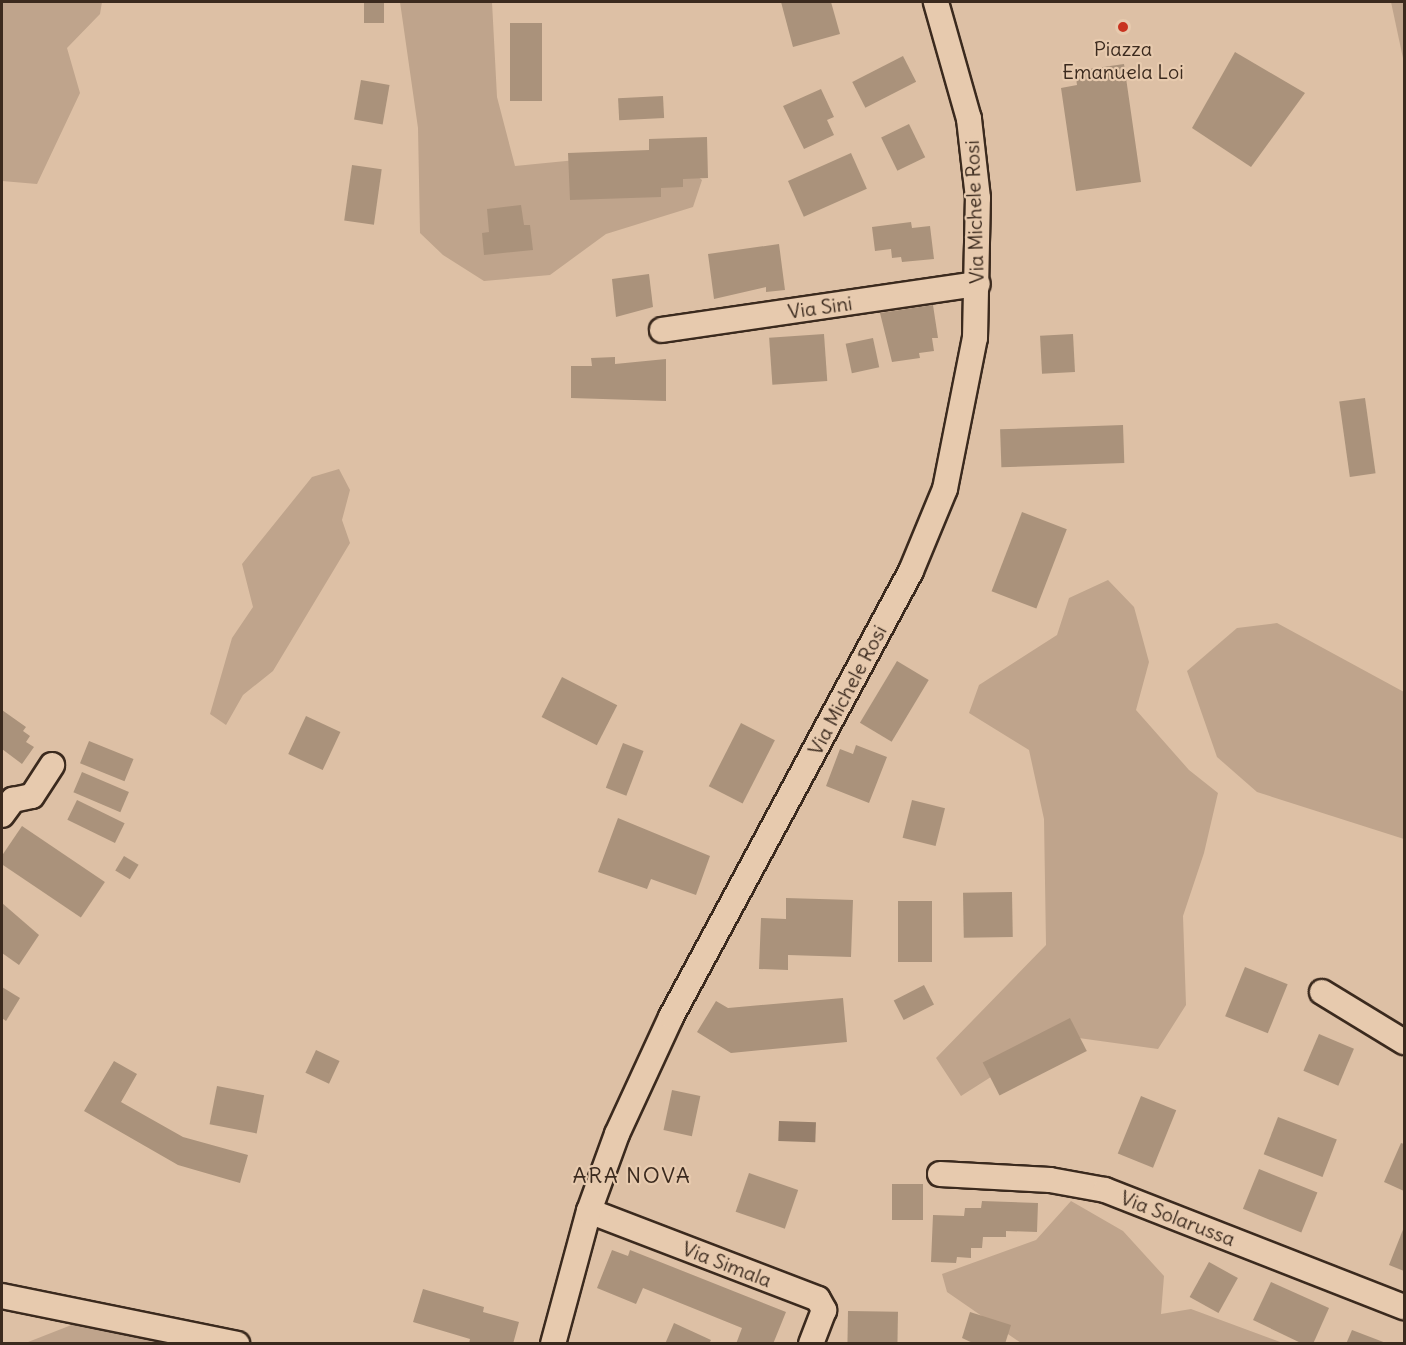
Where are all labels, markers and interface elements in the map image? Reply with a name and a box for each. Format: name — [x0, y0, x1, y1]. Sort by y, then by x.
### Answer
marker: Piazza Emanuela Loi — [1116, 20, 1130, 34]
place label: Piazza Emanuela Loi — [1062, 36, 1184, 83]
street label: Via Michele Rosi — [960, 140, 988, 284]
street label: Via Sini — [786, 291, 854, 323]
street label: Via Michele Rosi — [803, 621, 891, 759]
district label: ARA NOVA — [573, 1163, 691, 1189]
street label: Via Solarussa — [1117, 1185, 1239, 1251]
street label: Via Simala — [679, 1236, 775, 1292]

